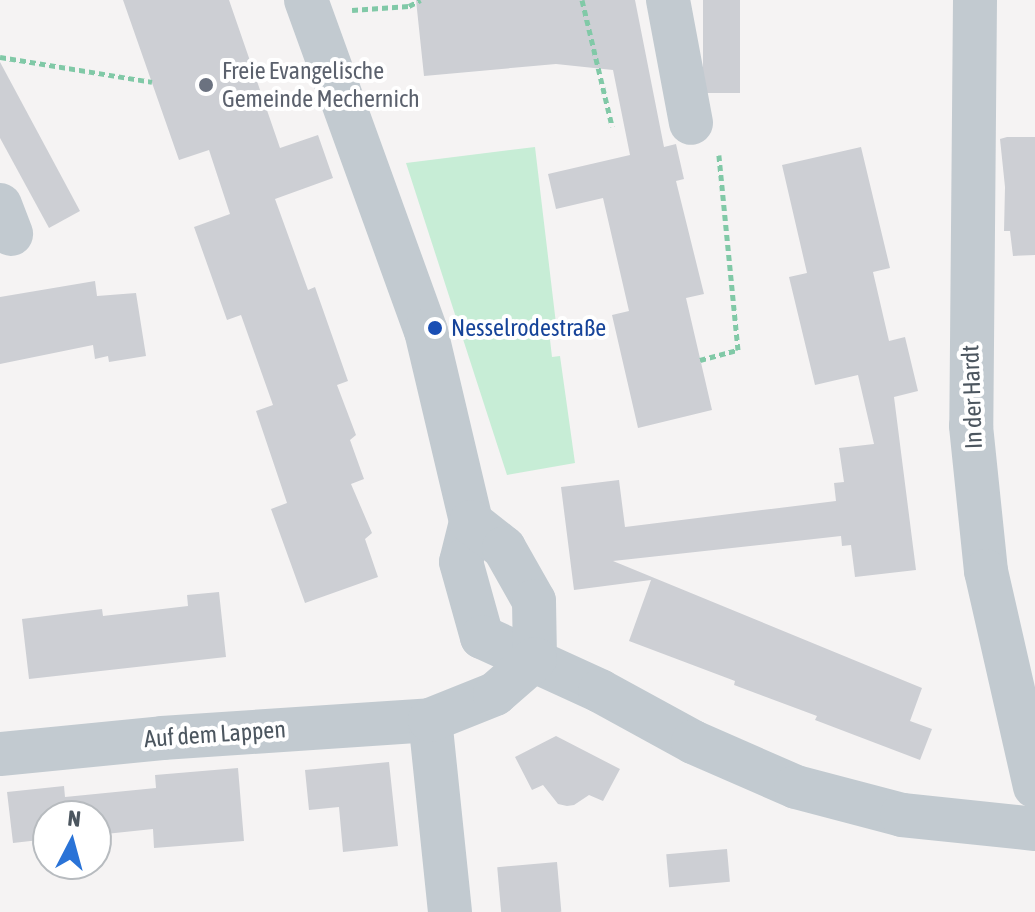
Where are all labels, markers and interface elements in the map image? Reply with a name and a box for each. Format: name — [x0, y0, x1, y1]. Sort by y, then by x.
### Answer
place label: Freie Evangelische Gemeinde Mechernich — [222, 57, 420, 113]
marker: Freie Evangelische Gemeinde Mechernich — [197, 76, 215, 94]
place label: Nesselrodestraße — [451, 314, 606, 342]
marker: Nesselrodestraße — [426, 319, 444, 337]
street label: In der Hardt — [956, 344, 988, 450]
street label: Auf dem Lappen — [143, 715, 287, 753]
north arrow — [32, 800, 112, 880]
text: N — [66, 805, 82, 832]

